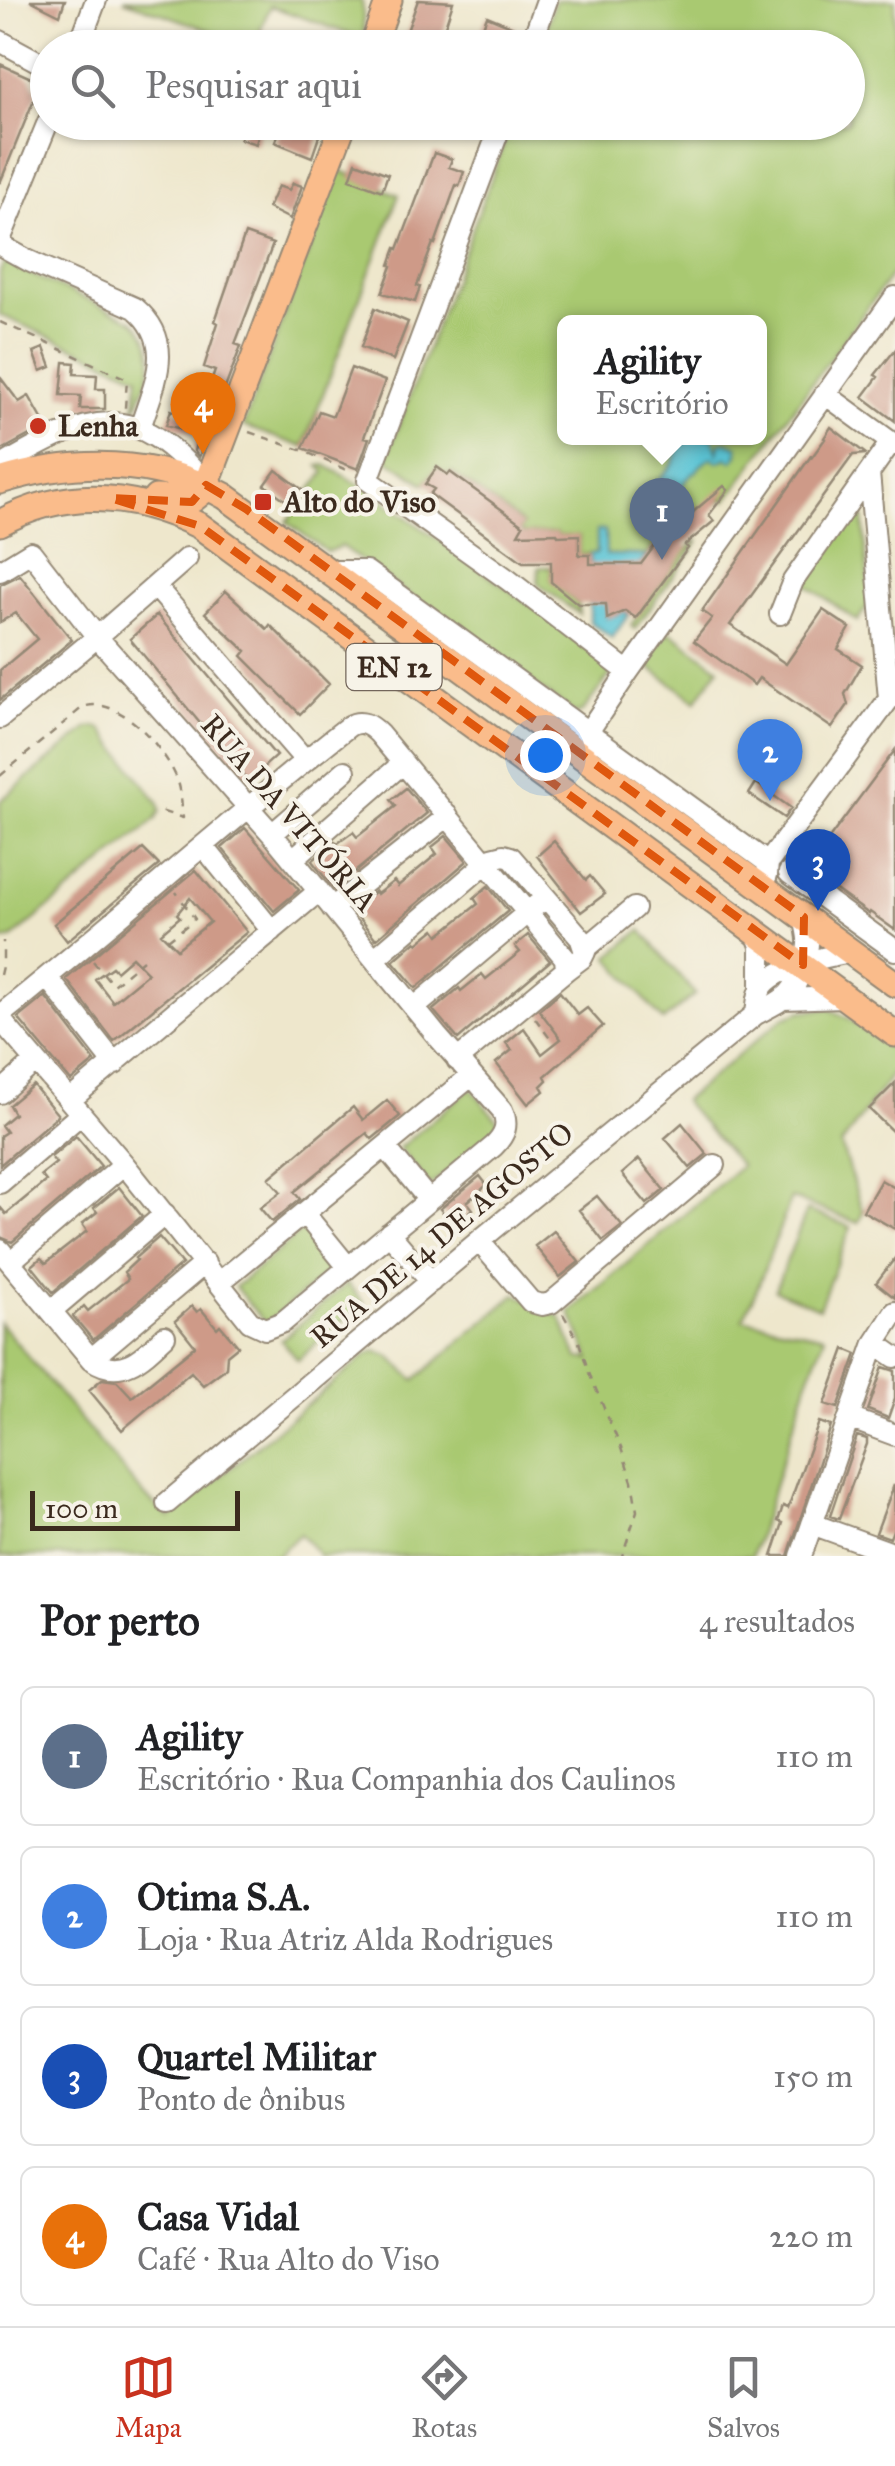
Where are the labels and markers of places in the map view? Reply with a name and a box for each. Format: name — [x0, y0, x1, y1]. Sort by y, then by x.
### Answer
pin: 4 — [170, 372, 236, 454]
place label: Lenha — [58, 408, 140, 444]
marker: Lenha — [27, 415, 49, 437]
pin: 1 — [630, 478, 694, 560]
place label: Alto do Viso — [281, 484, 436, 520]
marker: Alto do Viso — [252, 491, 274, 513]
pin: 2 — [738, 718, 802, 801]
pin: 3 — [786, 828, 850, 911]

